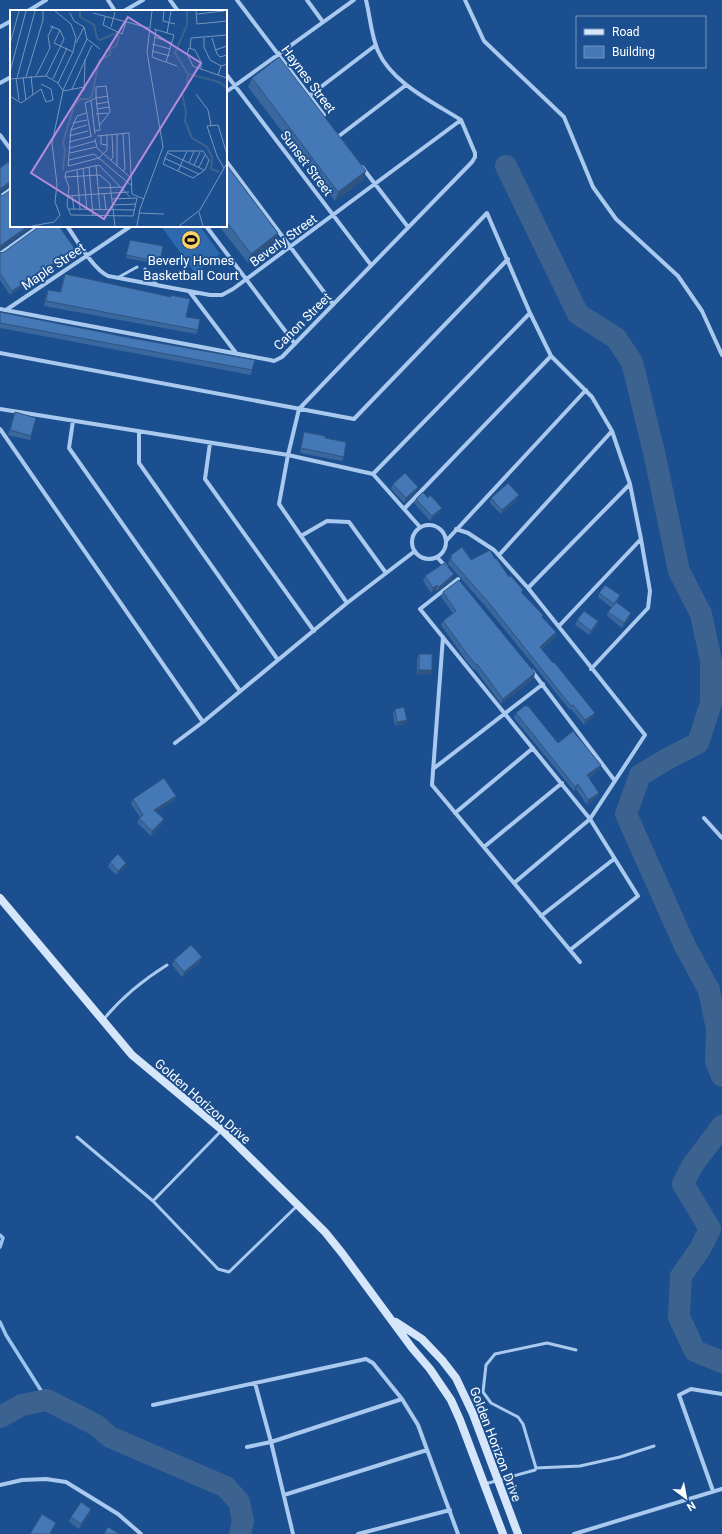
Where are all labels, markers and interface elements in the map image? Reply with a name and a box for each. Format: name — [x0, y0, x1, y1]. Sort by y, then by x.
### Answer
inset map — [10, 10, 227, 227]
legend — [576, 16, 706, 68]
text: Road — [612, 25, 640, 39]
street label: Haynes Street — [278, 43, 339, 116]
text: Building — [612, 45, 655, 59]
street label: Sunset Street — [277, 128, 336, 199]
street label: Beverly Street — [247, 211, 320, 270]
sports icon: Beverly Homes Basketball Court — [180, 229, 202, 251]
street label: Maple Street — [19, 240, 88, 293]
place label: Beverly Homes Basketball Court — [143, 253, 239, 283]
street label: Canon Street — [271, 290, 334, 353]
street label: Golden Horizon Drive — [152, 1056, 254, 1147]
street label: Golden Horizon Drive — [467, 1385, 524, 1504]
north arrow — [666, 1478, 706, 1518]
text: N — [684, 1498, 698, 1514]

